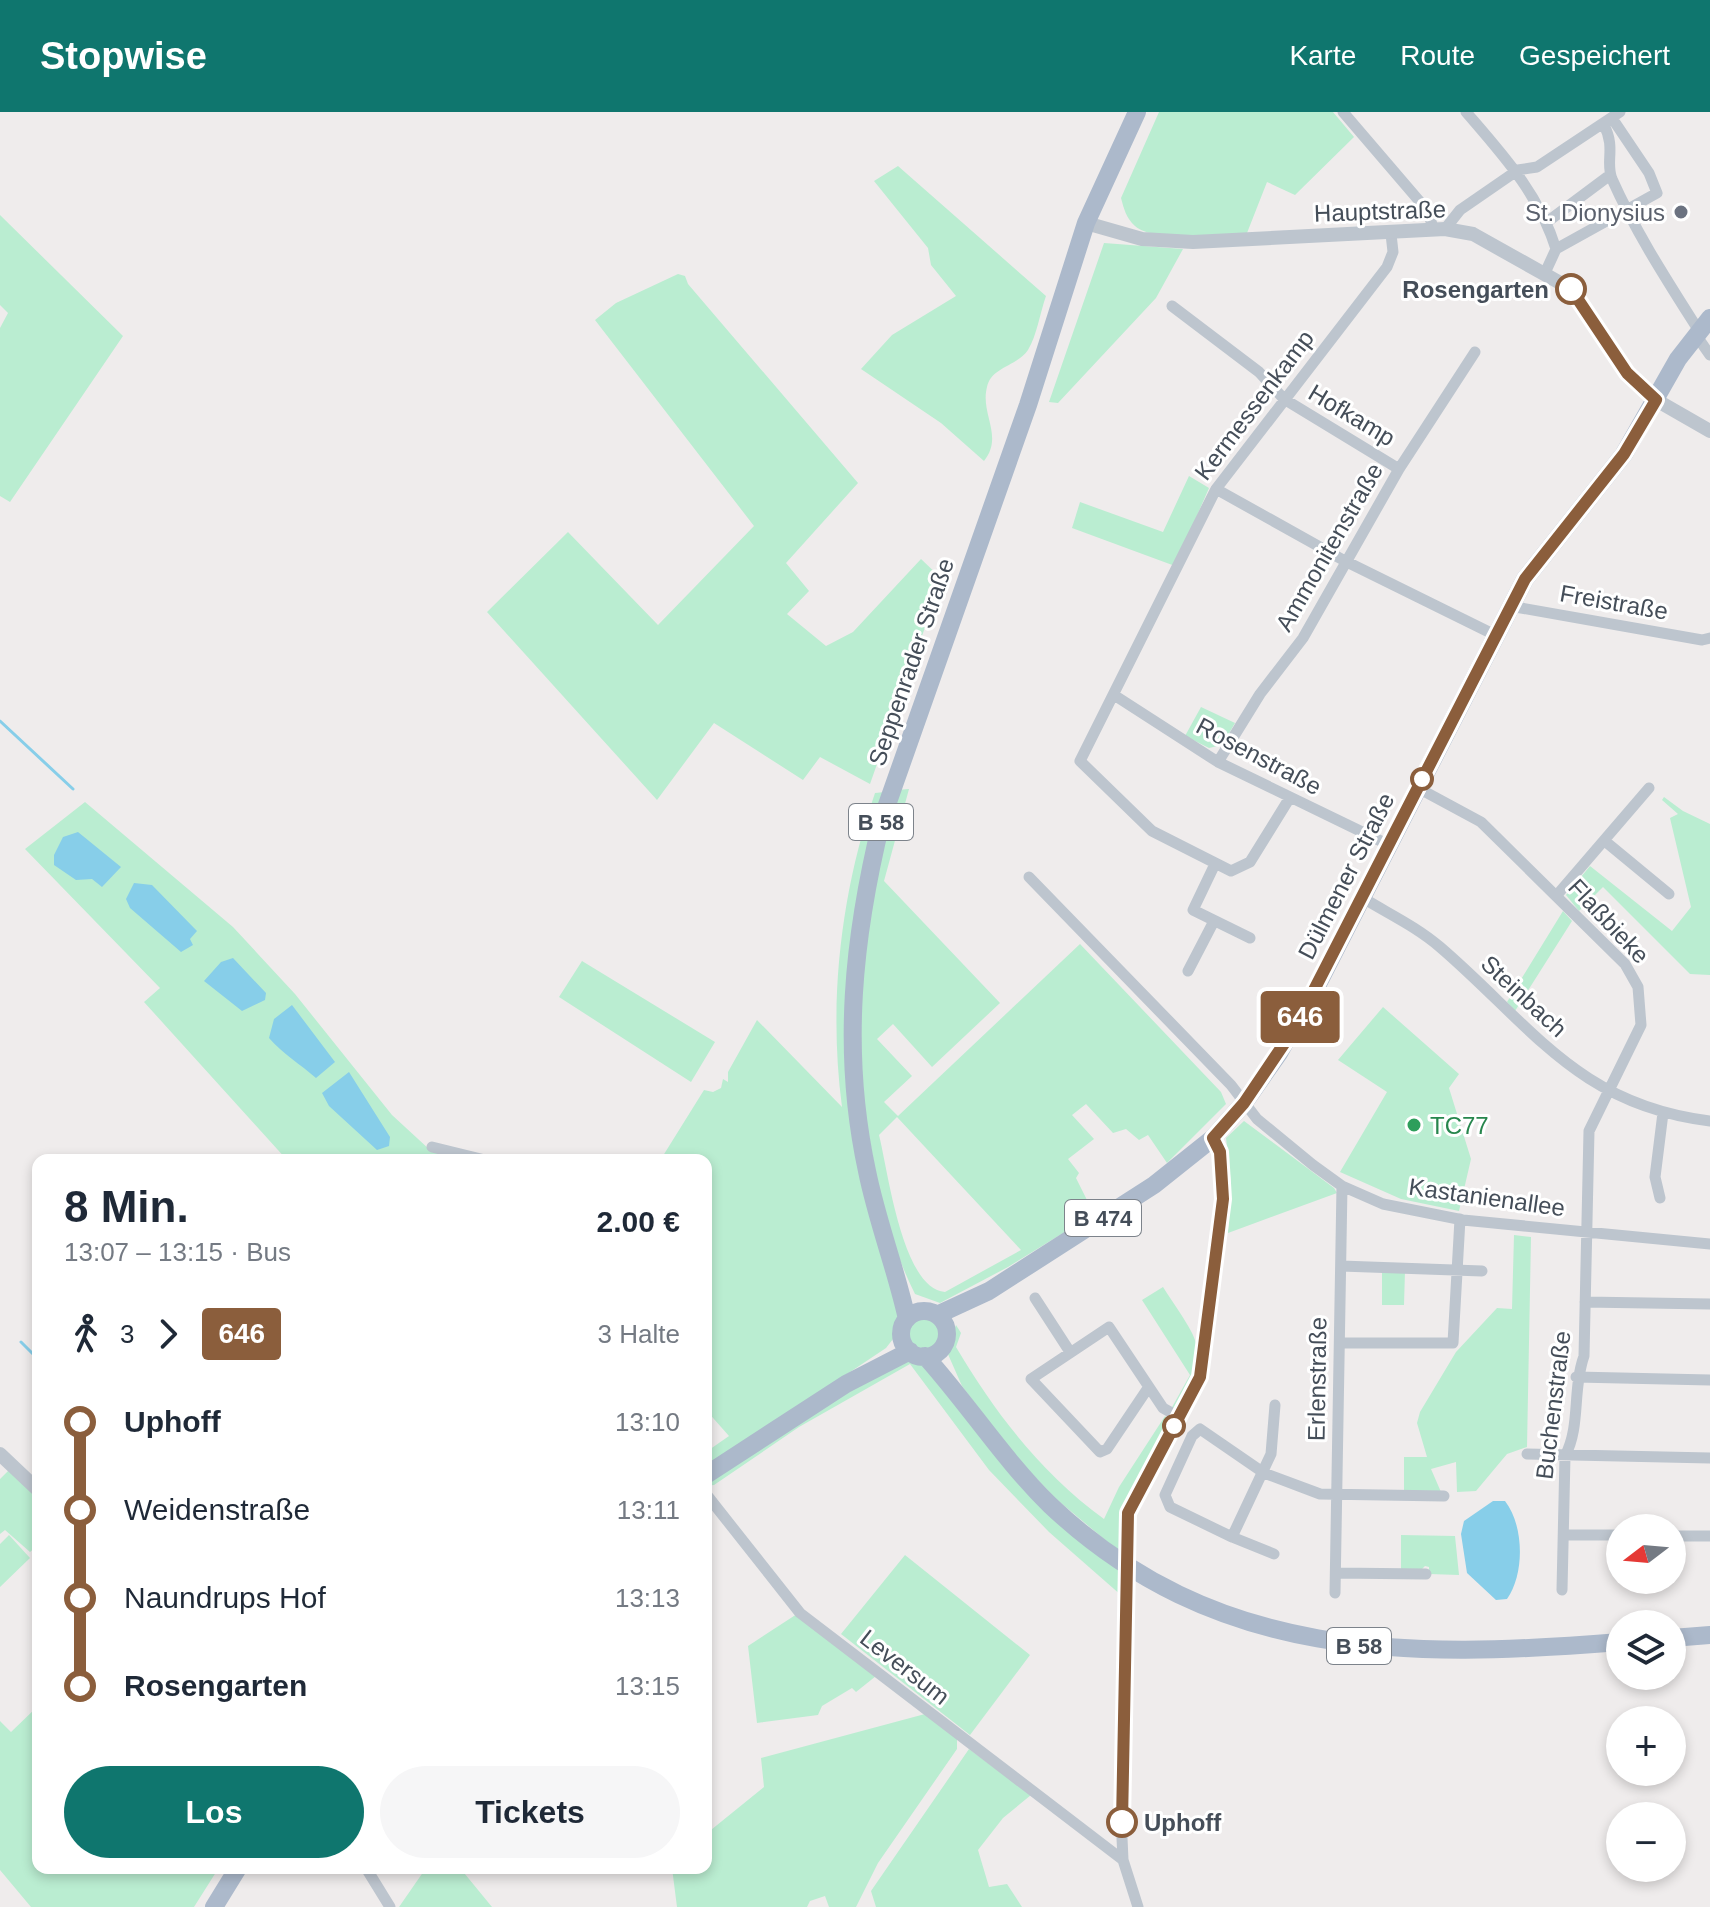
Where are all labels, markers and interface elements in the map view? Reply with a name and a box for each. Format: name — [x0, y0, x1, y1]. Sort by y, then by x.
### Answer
text: Stopwise — [40, 35, 207, 77]
text: Karte — [1289, 40, 1356, 71]
text: Route — [1400, 40, 1475, 71]
text: Gespeichert — [1519, 40, 1670, 71]
street label: Hauptstraße — [1314, 195, 1446, 227]
place label: St. Dionysius — [1525, 199, 1665, 226]
marker: St. Dionysius — [1672, 203, 1690, 221]
marker: Rosengarten — [1556, 274, 1586, 304]
place label: Rosengarten — [1402, 276, 1549, 303]
street label: Kermessenkamp — [1189, 325, 1319, 485]
street label: Hofkamp — [1304, 379, 1400, 451]
street label: Ammonitenstraße — [1270, 458, 1388, 636]
street label: Seppenrader Straße — [863, 555, 959, 769]
street label: Freistraße — [1558, 579, 1670, 625]
street label: Rosenstraße — [1192, 712, 1326, 800]
unlabelled marker — [1411, 768, 1433, 790]
street label: Dülmener Straße — [1292, 788, 1400, 964]
road number: B 58 — [849, 804, 913, 840]
street label: Flaßbieke — [1563, 873, 1655, 969]
street label: Steinbach — [1476, 950, 1572, 1042]
line badge: 646 — [1254, 991, 1346, 1043]
text: 646 — [1277, 1001, 1323, 1032]
place label: TC77 — [1430, 1112, 1489, 1139]
marker: TC77 — [1405, 1116, 1423, 1134]
street label: Kastanienallee — [1407, 1173, 1567, 1221]
text: 8 Min. — [64, 1182, 189, 1231]
road number: B 474 — [1065, 1200, 1141, 1236]
text: 2.00 € — [597, 1205, 680, 1238]
text: 13:07 – 13:15 · Bus — [64, 1237, 291, 1267]
icon: walk — [64, 1312, 108, 1356]
icon: forward — [146, 1312, 190, 1356]
street label: Erlenstraße — [1302, 1317, 1332, 1441]
text: 646 — [218, 1318, 265, 1349]
text: 3 — [120, 1319, 134, 1349]
text: 3 Halte — [598, 1319, 680, 1349]
street label: Buchenstraße — [1530, 1329, 1576, 1481]
text: Uphoff — [124, 1405, 221, 1438]
text: 13:10 — [615, 1407, 680, 1437]
unlabelled marker — [1163, 1415, 1185, 1437]
text: Weidenstraße — [124, 1493, 310, 1526]
text: 13:11 — [617, 1495, 680, 1525]
north arrow — [1606, 1514, 1686, 1594]
map controls — [1606, 1514, 1686, 1882]
text: Naundrups Hof — [124, 1581, 326, 1614]
text: 13:13 — [615, 1583, 680, 1613]
button: layers — [1606, 1610, 1686, 1690]
street label: Leversum — [855, 1624, 955, 1710]
road number: B 58 — [1327, 1628, 1391, 1664]
text: Rosengarten — [124, 1669, 307, 1702]
text: 13:15 — [615, 1671, 680, 1701]
button: + — [1606, 1706, 1686, 1786]
button: Los — [64, 1766, 364, 1858]
button: Tickets — [380, 1766, 680, 1858]
button: − — [1606, 1802, 1686, 1882]
marker: Uphoff — [1107, 1807, 1137, 1837]
place label: Uphoff — [1144, 1809, 1222, 1836]

